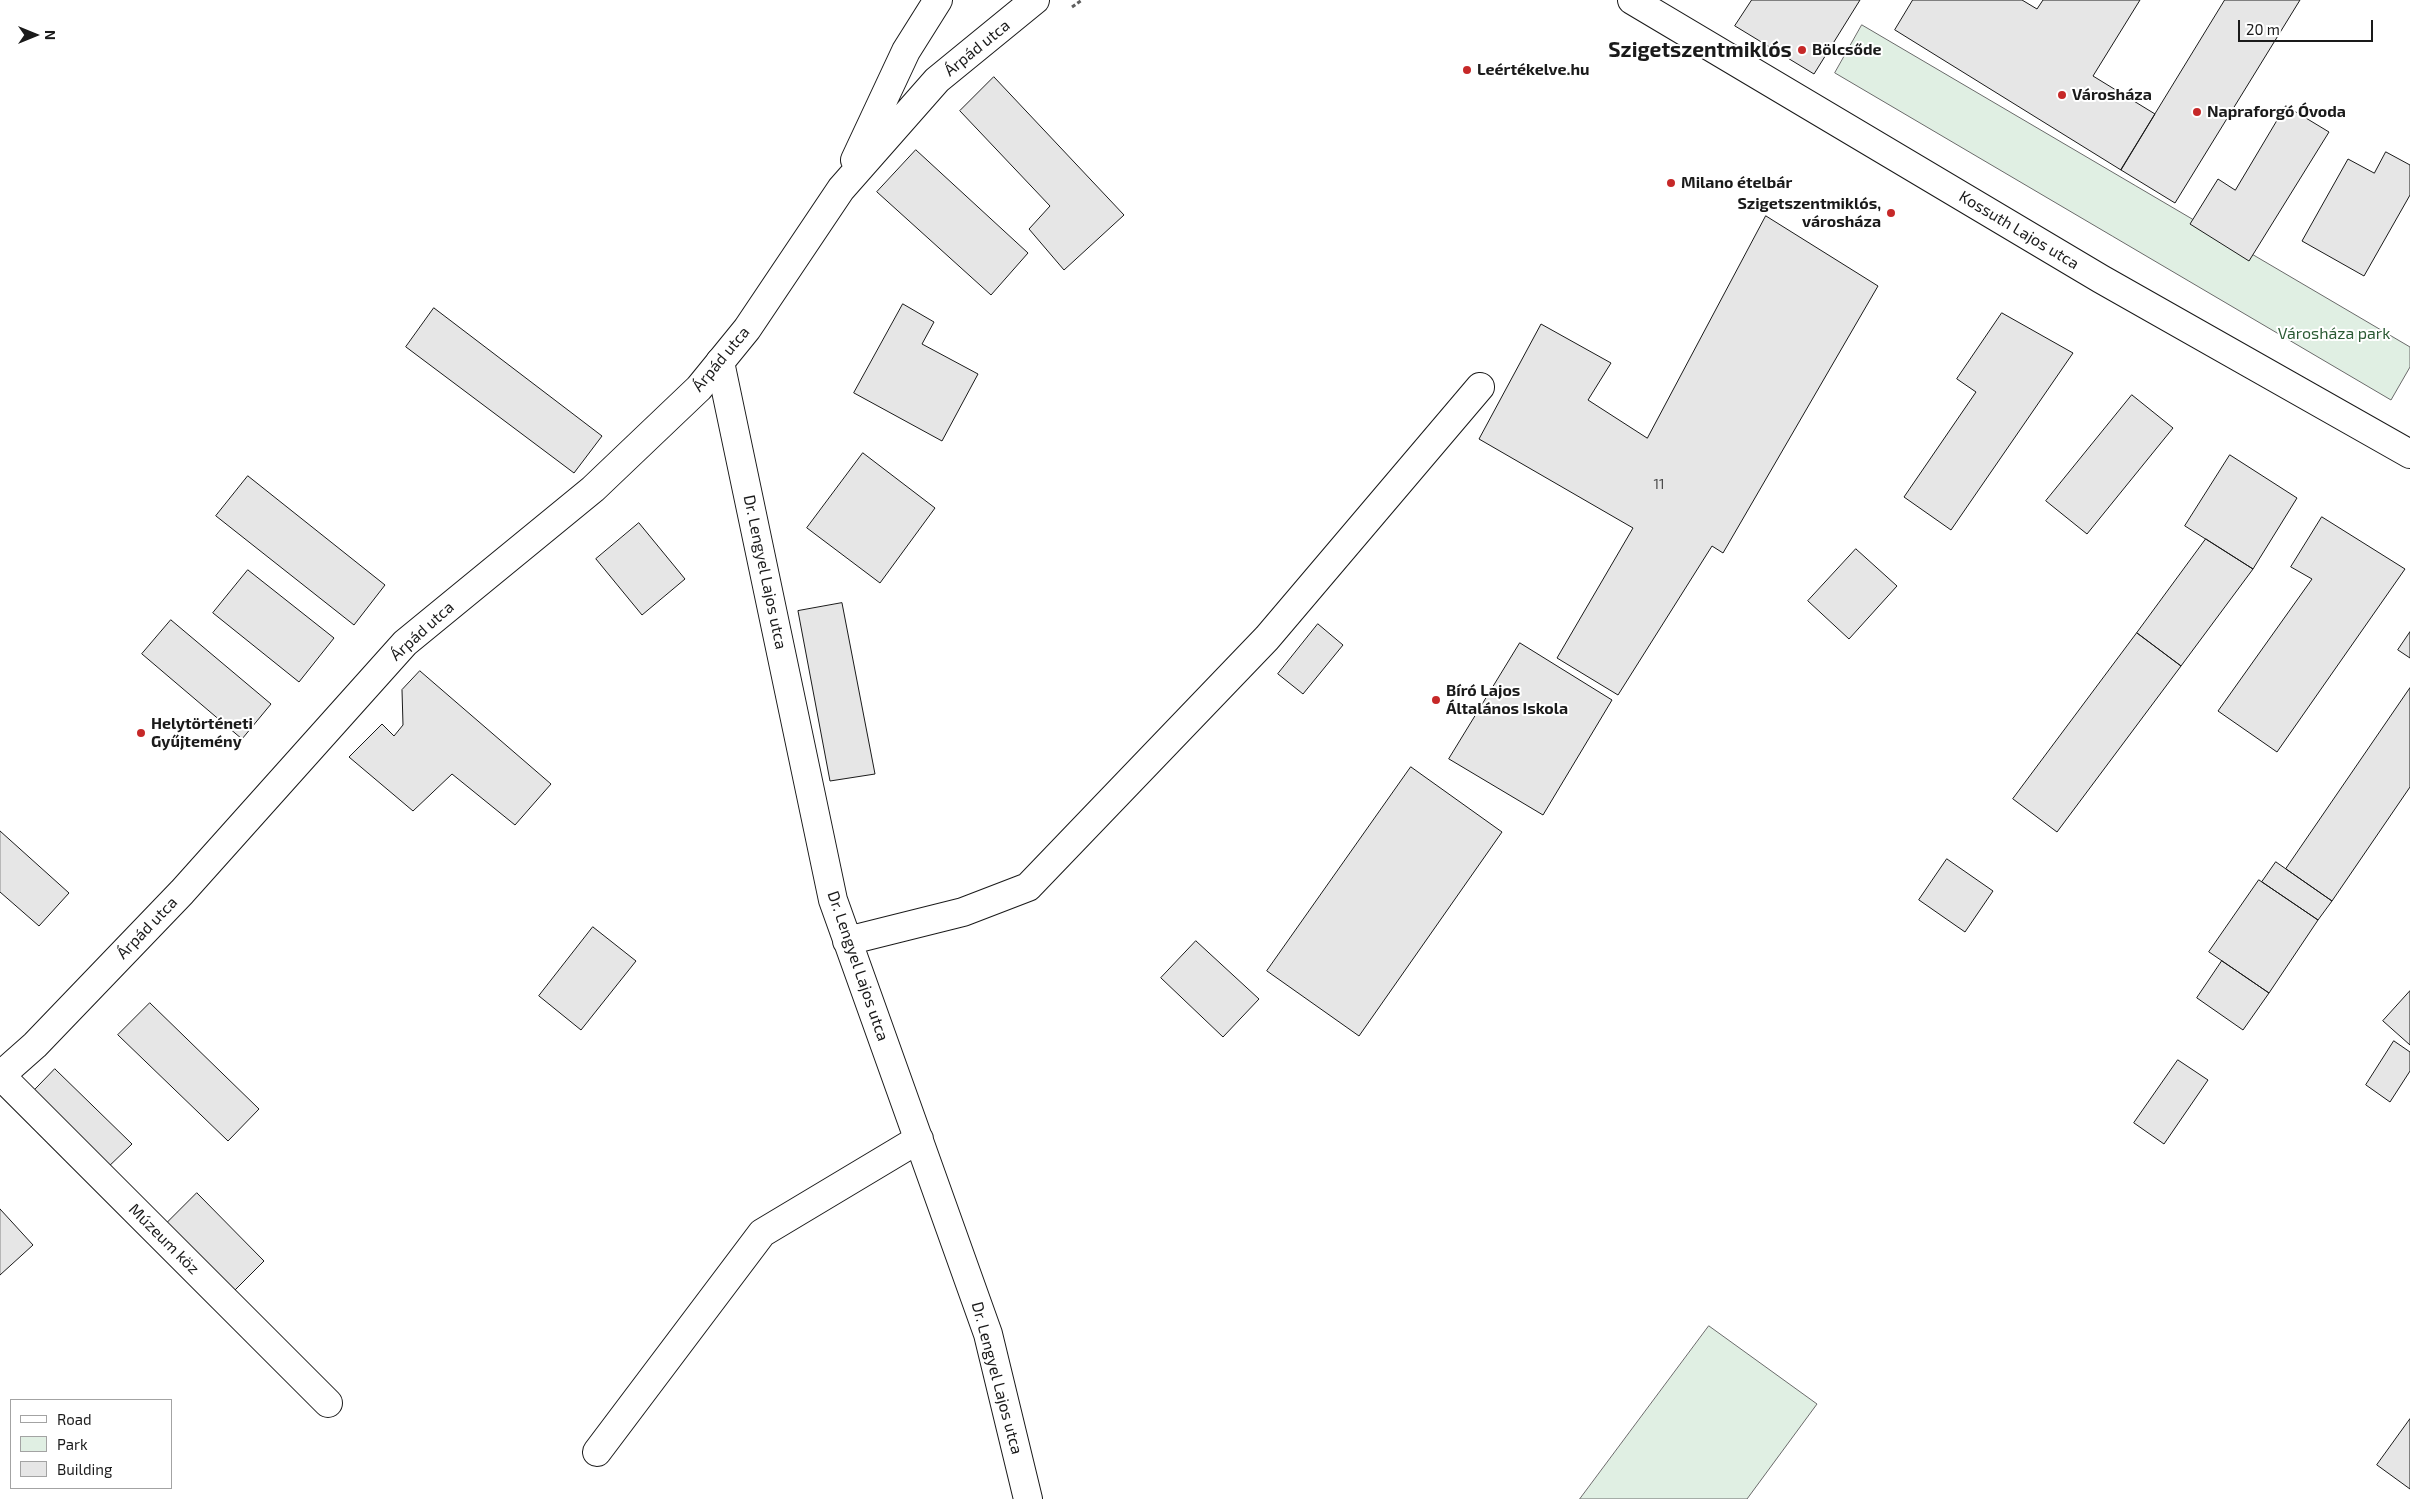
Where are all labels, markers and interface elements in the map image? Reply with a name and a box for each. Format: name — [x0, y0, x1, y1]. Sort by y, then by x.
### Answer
north arrow — [10, 10, 60, 60]
scale bar — [2240, 10, 2375, 42]
street label: Árpád utca — [940, 16, 1014, 80]
text: 20 m — [2246, 20, 2280, 38]
text: N — [42, 30, 59, 40]
district label: Szigetszentmiklós — [1608, 37, 1792, 63]
place label: Bölcsőde — [1812, 40, 1882, 60]
marker: Bölcsőde — [1796, 44, 1808, 56]
place label: Leértékelve.hu — [1477, 60, 1589, 80]
marker: Leértékelve.hu — [1461, 64, 1473, 76]
place label: Városháza — [2072, 85, 2152, 105]
marker: Városháza — [2056, 89, 2068, 101]
place label: Napraforgó Óvoda — [2207, 102, 2346, 122]
marker: Napraforgó Óvoda — [2191, 106, 2203, 118]
place label: Milano ételbár — [1681, 173, 1792, 193]
marker: Milano ételbár — [1665, 177, 1677, 189]
street label: Kossuth Lajos utca — [1956, 187, 2082, 273]
place label: Szigetszentmiklós, városháza — [1737, 194, 1881, 232]
marker: Szigetszentmiklós, városháza — [1885, 207, 1897, 219]
street label: Árpád utca — [688, 323, 754, 395]
park label: Városháza park — [2278, 324, 2390, 344]
house number: 11 — [1653, 476, 1665, 492]
street label: Dr. Lengyel Lajos utca — [739, 493, 791, 651]
street label: Árpád utca — [386, 597, 458, 665]
place label: Bíró Lajos Általános Iskola — [1446, 681, 1568, 719]
marker: Bíró Lajos Általános Iskola — [1430, 694, 1442, 706]
place label: Helytörténeti Gyűjtemény — [151, 714, 253, 752]
marker: Helytörténeti Gyűjtemény — [135, 727, 147, 739]
street label: Dr. Lengyel Lajos utca — [823, 889, 893, 1043]
street label: Árpád utca — [113, 893, 181, 963]
street label: Múzeum köz — [125, 1200, 203, 1278]
street label: Dr. Lengyel Lajos utca — [967, 1300, 1027, 1456]
legend — [10, 1399, 172, 1489]
text: Road — [57, 1410, 92, 1428]
text: Park — [57, 1435, 88, 1453]
text: Building — [57, 1460, 112, 1478]

